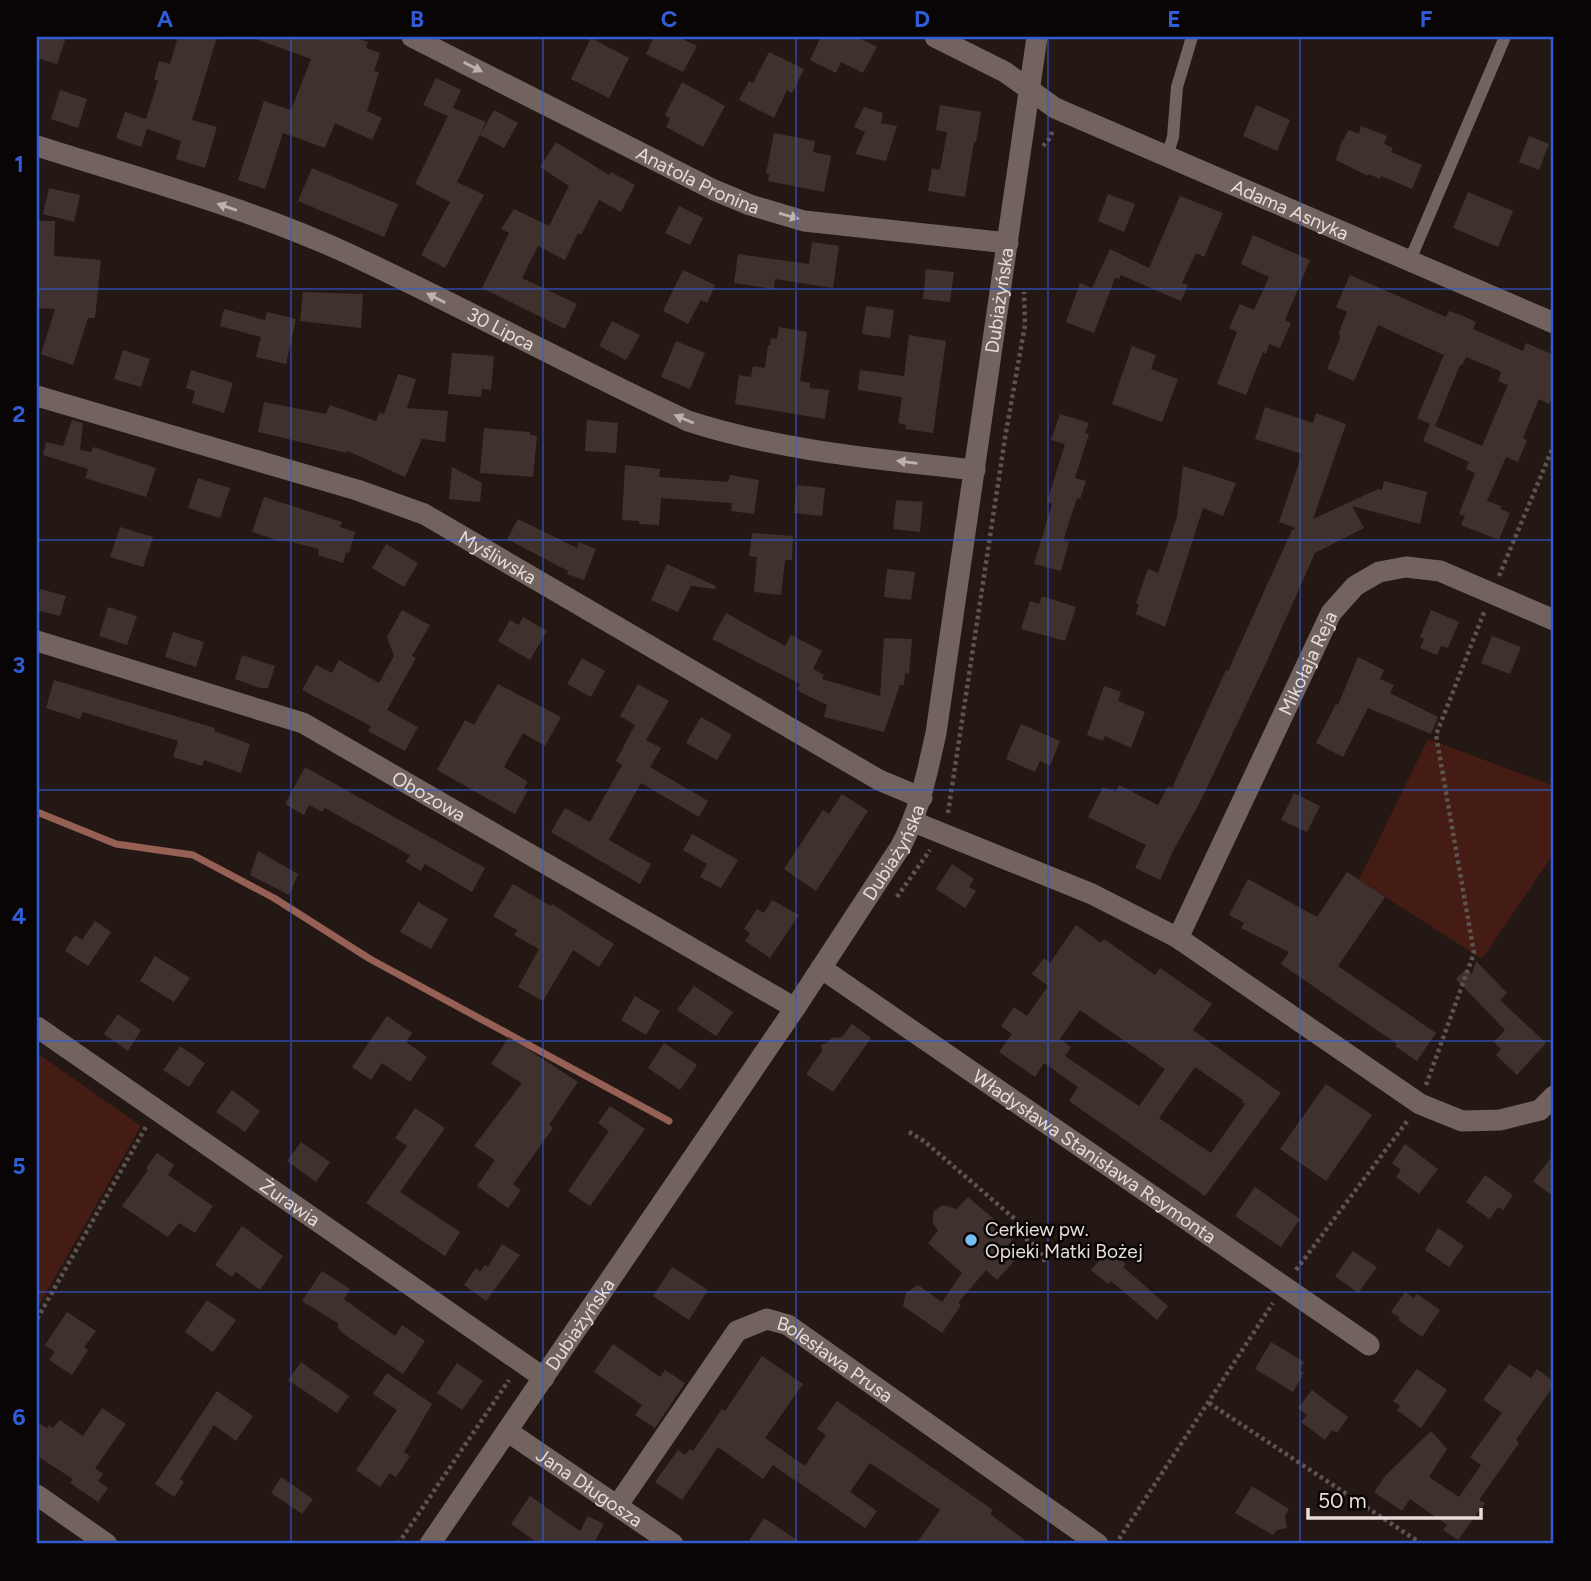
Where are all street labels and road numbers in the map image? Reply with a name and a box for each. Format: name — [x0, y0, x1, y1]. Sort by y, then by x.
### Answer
street label: Anatola Pronina — [632, 142, 762, 219]
street label: Adama Asnyka — [1228, 174, 1352, 245]
street label: Dubiażyńska — [980, 246, 1018, 355]
street label: 30 Lipca — [463, 303, 539, 356]
street label: Myśliwska — [454, 526, 540, 589]
street label: Mikołaja Reja — [1274, 607, 1342, 719]
street label: Obozowa — [388, 766, 470, 827]
street label: Dubiażyńska — [858, 802, 929, 905]
street label: Władysława Stanisława Reymonta — [968, 1065, 1220, 1248]
street label: Żurawia — [256, 1174, 324, 1231]
street label: Dubiażyńska — [541, 1274, 620, 1375]
street label: Bolesława Prusa — [774, 1311, 897, 1407]
street label: Jana Długosza — [532, 1443, 647, 1532]

